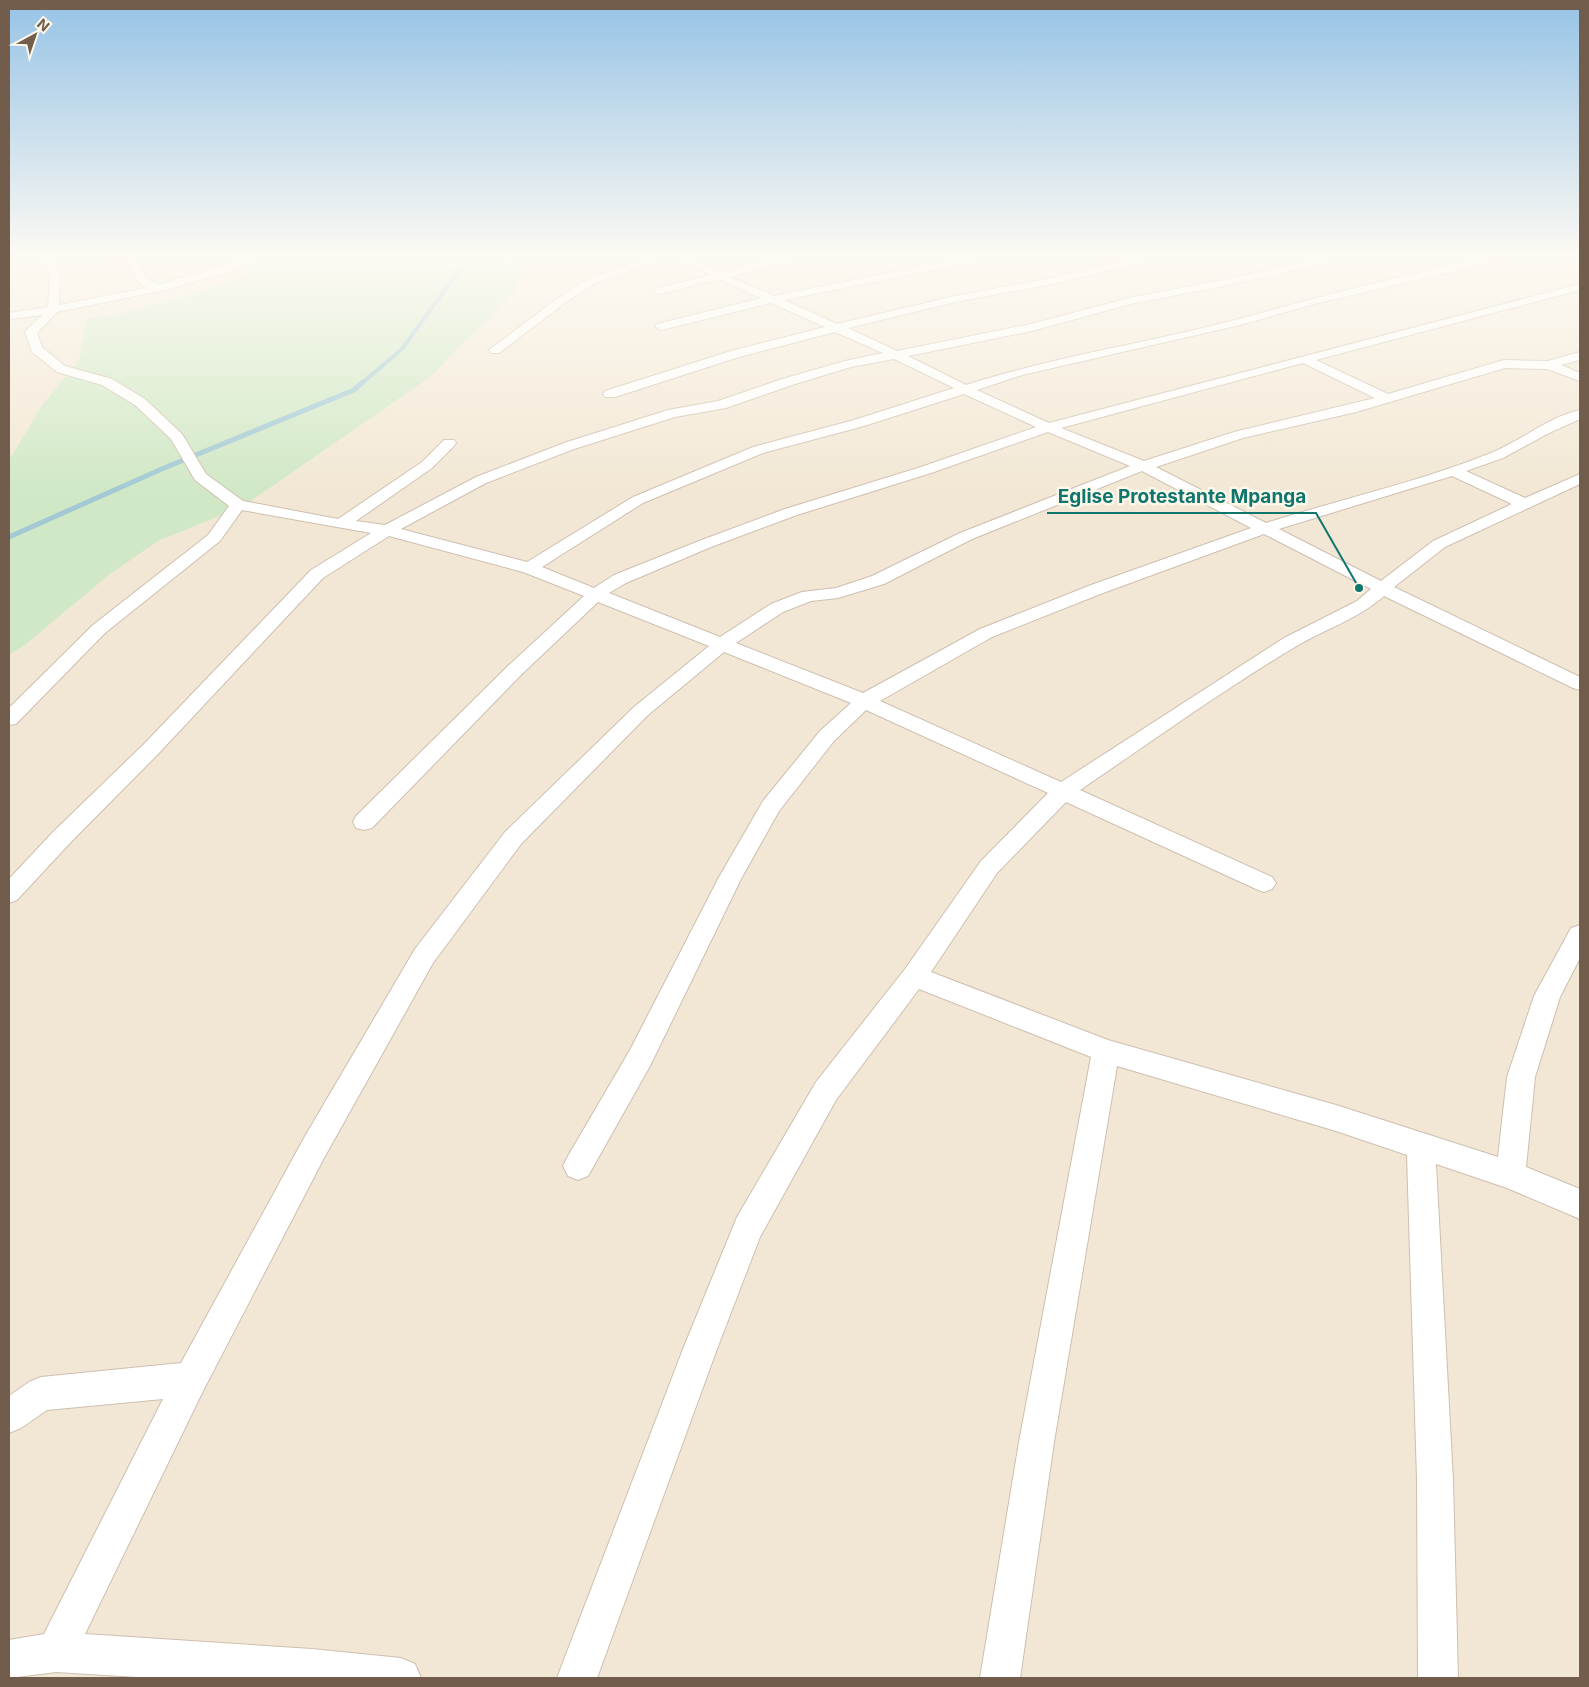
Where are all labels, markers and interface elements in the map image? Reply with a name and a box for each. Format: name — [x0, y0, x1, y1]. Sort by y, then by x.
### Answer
north arrow — [10, 10, 60, 60]
text: N — [34, 15, 53, 35]
callout: Eglise Protestante Mpanga — [1047, 479, 1316, 513]
text: Eglise Protestante Mpanga — [1058, 485, 1306, 508]

